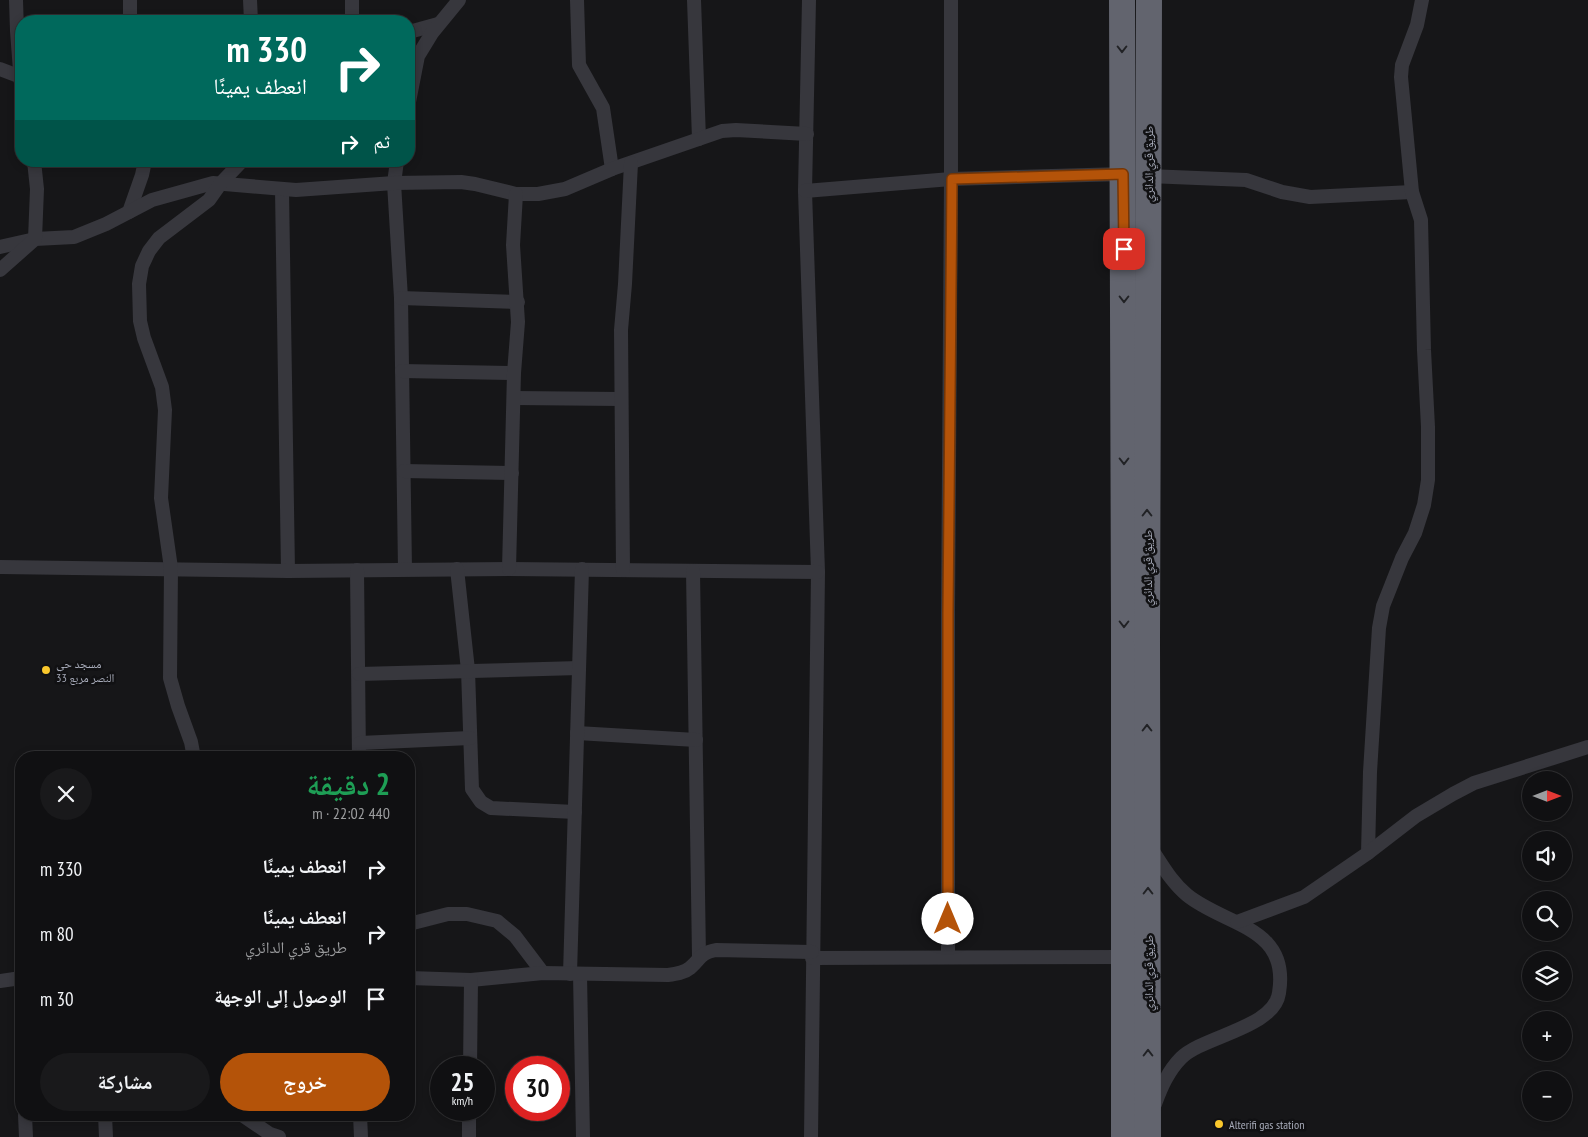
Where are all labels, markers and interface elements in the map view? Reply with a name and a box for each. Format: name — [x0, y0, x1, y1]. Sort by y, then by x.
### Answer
text: 330 m — [226, 26, 307, 72]
icon: right — [325, 35, 390, 100]
one-way arrow — [1117, 45, 1127, 53]
text: انعطف يمينًا — [214, 72, 307, 100]
street label: طريق قري الدائري — [1141, 126, 1159, 202]
text: ثم — [373, 129, 390, 153]
icon: right — [335, 130, 363, 158]
pin — [1103, 228, 1145, 270]
icon: arrive — [1110, 235, 1138, 263]
one-way arrow — [1119, 295, 1129, 303]
one-way arrow — [1119, 458, 1129, 465]
one-way arrow — [1142, 509, 1152, 517]
street label: طريق قري الدائري — [1140, 530, 1158, 606]
one-way arrow — [1119, 620, 1129, 628]
place label: مسجد حي النصر مربع 33 — [56, 656, 114, 685]
marker: مسجد حي النصر مربع 33 — [40, 664, 52, 676]
one-way arrow — [1142, 724, 1152, 732]
text: 2 دقيقة — [307, 764, 390, 803]
button: close — [40, 768, 92, 820]
north arrow — [1522, 771, 1572, 821]
map controls — [1522, 771, 1572, 1121]
text: 440 m · 22:02 — [312, 803, 390, 823]
button: sound — [1522, 831, 1572, 881]
text: انعطف يمينًا — [263, 854, 347, 878]
icon: right — [362, 855, 390, 883]
text: 330 m — [40, 857, 82, 881]
one-way arrow — [1142, 887, 1153, 895]
button: search — [1522, 891, 1572, 941]
position arrow — [921, 892, 973, 944]
text: انعطف يمينًا — [263, 905, 347, 929]
icon: right — [362, 920, 390, 948]
text: 80 m — [40, 922, 74, 946]
street label: طريق قري الدائري — [1141, 935, 1159, 1011]
text: طريق قري الدائري — [245, 937, 347, 957]
button: layers — [1522, 951, 1572, 1001]
text: الوصول إلى الوجهة — [214, 984, 347, 1008]
icon: arrive — [362, 985, 390, 1013]
text: 30 m — [40, 987, 74, 1011]
button: + — [1522, 1011, 1572, 1061]
one-way arrow — [1143, 1049, 1153, 1057]
button: مشاركة — [40, 1053, 210, 1111]
button: خروج — [220, 1053, 390, 1111]
speed limit sign: 30 — [505, 1056, 570, 1121]
text: 25 — [451, 1066, 474, 1098]
button: − — [1522, 1071, 1572, 1121]
text: km/h — [452, 1093, 473, 1108]
place label: Alterifi gas station — [1229, 1117, 1304, 1132]
marker: Alterifi gas station — [1213, 1118, 1225, 1130]

